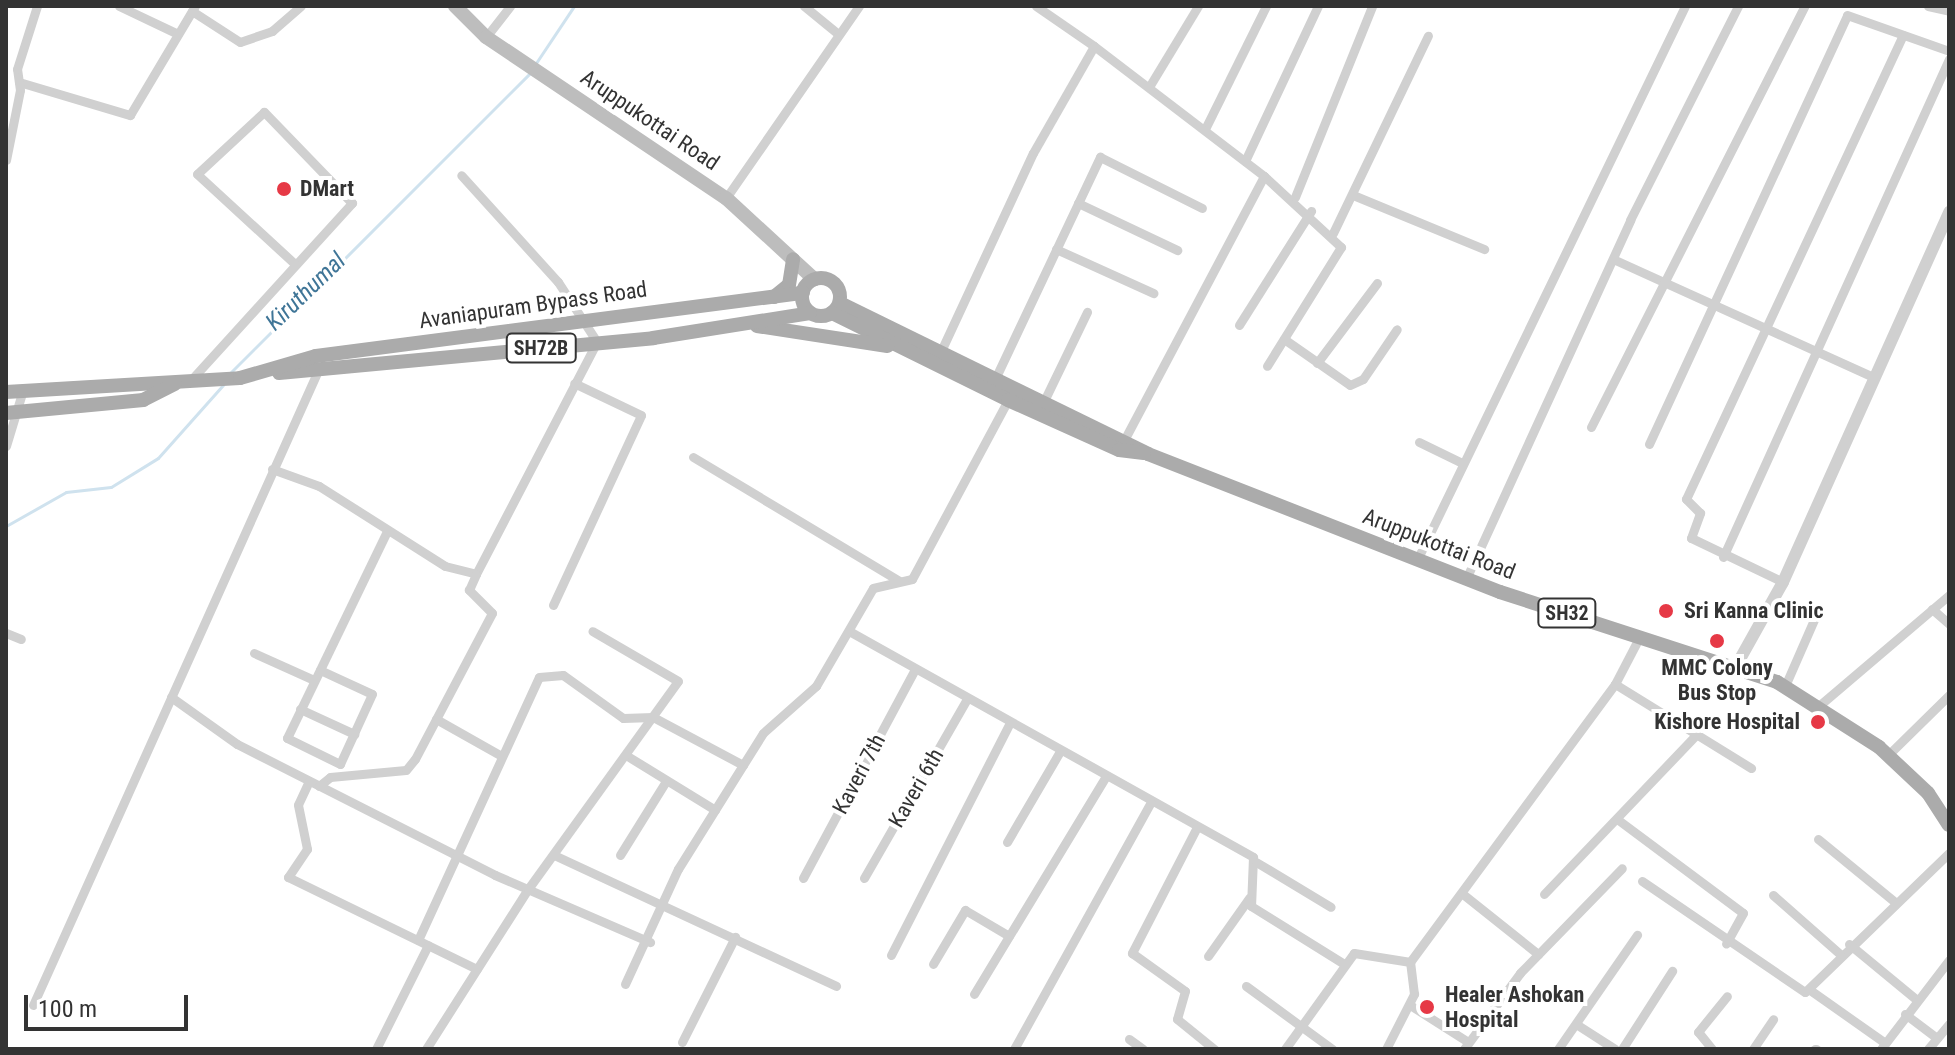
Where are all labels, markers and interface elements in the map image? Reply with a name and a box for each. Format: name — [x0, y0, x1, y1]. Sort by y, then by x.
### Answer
street label: Aruppukottai Road — [576, 64, 724, 176]
place label: DMart — [300, 176, 354, 202]
marker: DMart — [275, 180, 293, 198]
water label: Kiruthumal — [260, 247, 352, 337]
street label: Avaniapuram Bypass Road — [417, 276, 649, 334]
road number: SH72B — [505, 332, 577, 364]
street label: Aruppukottai Road — [1359, 503, 1519, 585]
road number: SH32 — [1537, 597, 1597, 629]
place label: Sri Kanna Clinic — [1684, 598, 1824, 624]
marker: Sri Kanna Clinic — [1655, 600, 1677, 622]
marker: MMC Colony Bus Stop — [1708, 632, 1726, 650]
place label: MMC Colony Bus Stop — [1661, 654, 1773, 706]
place label: Kishore Hospital — [1654, 709, 1800, 735]
marker: Kishore Hospital — [1807, 711, 1829, 733]
street label: Kaveri 7th — [827, 730, 891, 818]
street label: Kaveri 6th — [883, 744, 949, 832]
scale bar — [28, 979, 192, 1029]
place label: Healer Ashokan Hospital — [1445, 981, 1584, 1032]
text: 100 m — [38, 995, 97, 1023]
marker: Healer Ashokan Hospital — [1416, 996, 1438, 1018]

